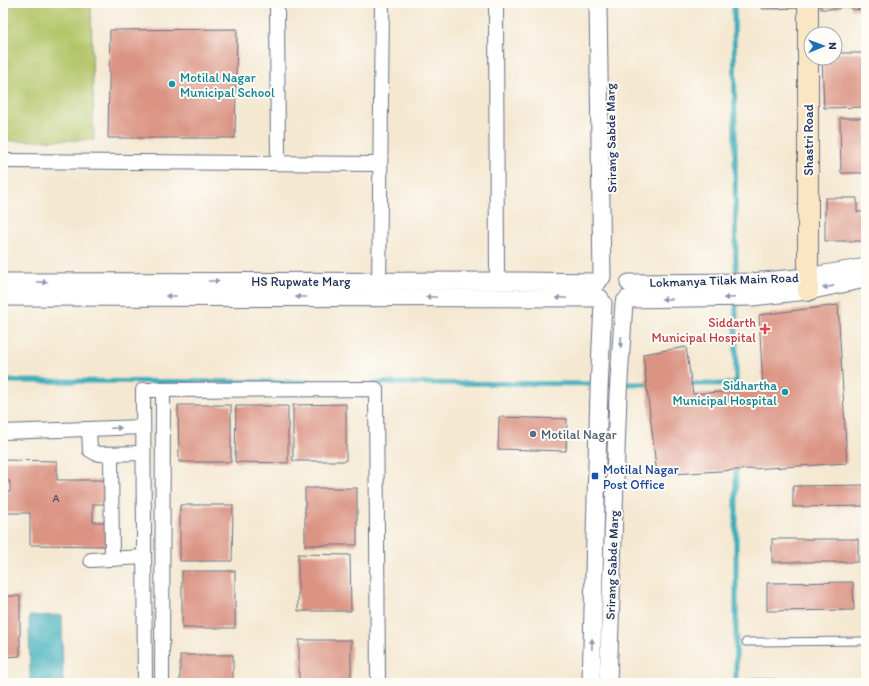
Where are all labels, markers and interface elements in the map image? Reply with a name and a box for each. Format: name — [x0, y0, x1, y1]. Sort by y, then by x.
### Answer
north arrow — [803, 26, 843, 66]
text: N — [826, 42, 839, 50]
place label: Motilal Nagar Municipal School — [180, 70, 275, 100]
marker: Motilal Nagar Municipal School — [167, 79, 177, 89]
street label: Srirang Sabde Marg — [603, 83, 619, 193]
street label: Shastri Road — [801, 104, 816, 176]
street label: Lokmanya Tilak Main Road — [649, 270, 799, 290]
street label: HS Rupwate Marg — [251, 274, 351, 289]
one-way arrow — [208, 278, 221, 284]
one-way arrow — [36, 279, 49, 285]
one-way arrow — [822, 284, 834, 290]
one-way arrow — [164, 293, 177, 299]
one-way arrow — [294, 294, 307, 300]
one-way arrow — [424, 294, 437, 300]
one-way arrow — [554, 295, 567, 301]
one-way arrow — [722, 295, 735, 301]
one-way arrow — [660, 296, 673, 302]
place label: Siddarth Municipal Hospital — [652, 315, 756, 345]
marker: Siddarth Municipal Hospital — [759, 323, 771, 335]
one-way arrow — [618, 336, 624, 349]
place label: Sidhartha Municipal Hospital — [673, 378, 777, 408]
marker: Sidhartha Municipal Hospital — [780, 387, 790, 397]
one-way arrow — [110, 425, 123, 431]
place label: Motilal Nagar — [541, 427, 617, 442]
marker: Motilal Nagar — [528, 429, 538, 439]
place label: Motilal Nagar Post Office — [603, 462, 679, 492]
marker: Motilal Nagar Post Office — [590, 471, 600, 481]
house number: A — [52, 492, 60, 505]
street label: Srirang Sabde Marg — [603, 510, 621, 620]
one-way arrow — [588, 638, 595, 650]

